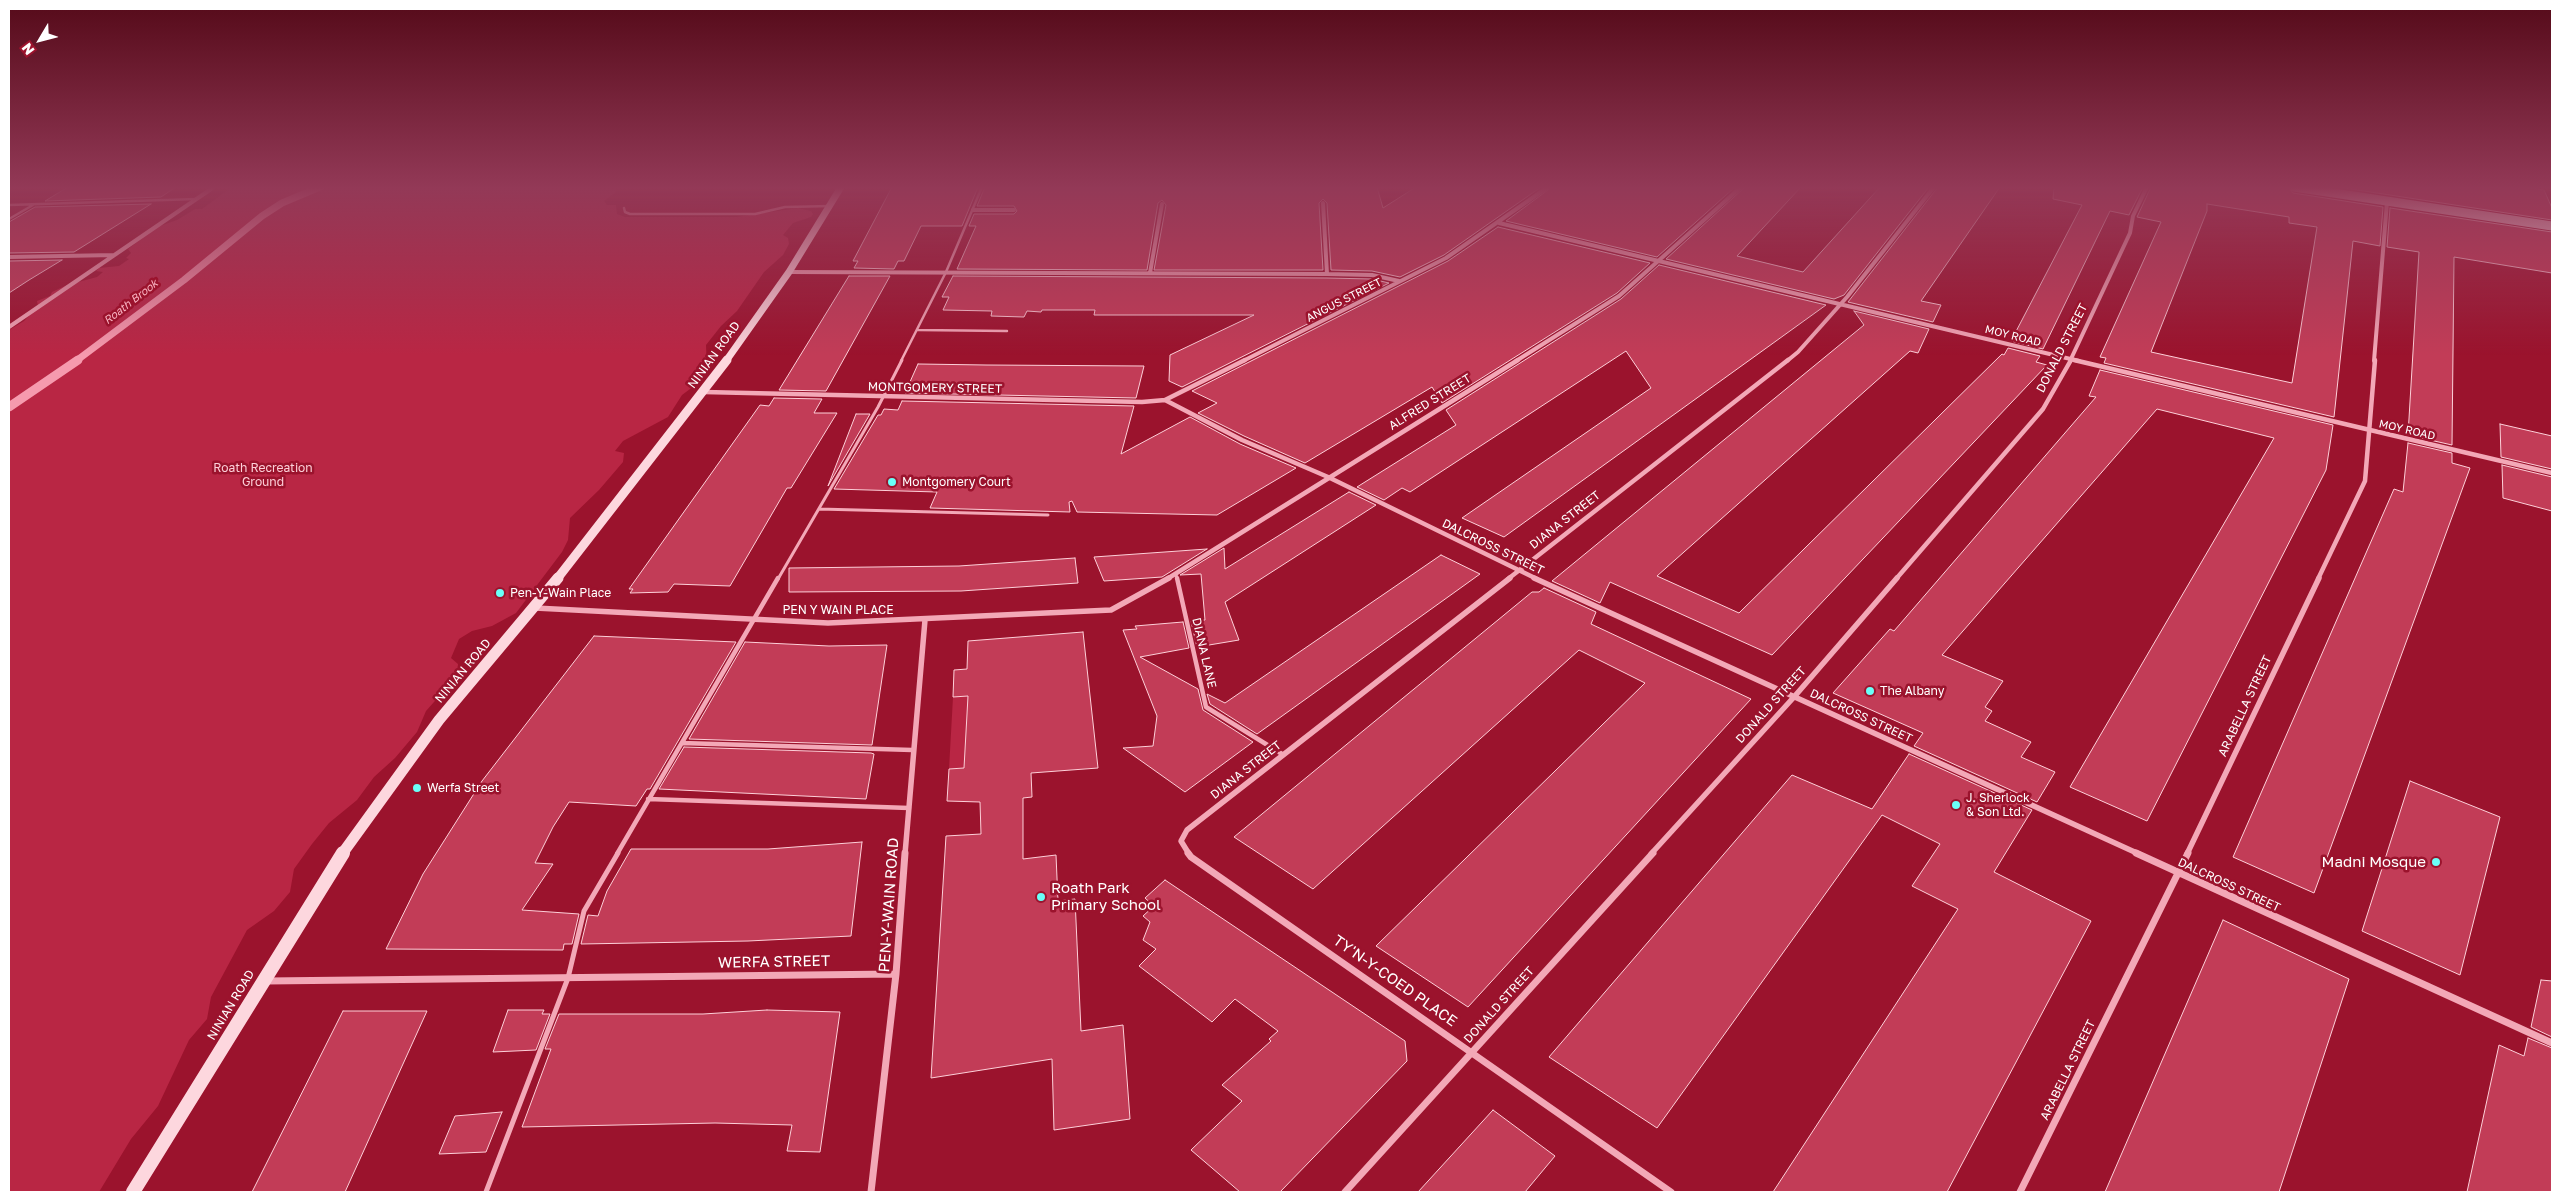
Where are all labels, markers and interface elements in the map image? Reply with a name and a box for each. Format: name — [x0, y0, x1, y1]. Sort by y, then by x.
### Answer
north arrow — [15, 15, 65, 65]
text: N — [18, 40, 38, 59]
street label: ANGUS STREET — [1304, 275, 1384, 325]
water label: Roath Brook — [101, 277, 161, 327]
street label: DONALD STREET — [2033, 301, 2091, 395]
street label: NINIAN ROAD — [685, 319, 743, 391]
street label: MOY ROAD — [1983, 323, 2043, 349]
street label: ALFRED STREET — [1386, 371, 1474, 433]
street label: MONTGOMERY STREET — [868, 380, 1002, 396]
street label: MOY ROAD — [2377, 417, 2437, 443]
park label: Roath Recreation Ground — [213, 461, 313, 489]
place label: Montgomery Court — [902, 475, 1011, 489]
marker: Montgomery Court — [886, 476, 898, 488]
street label: DIANA STREET — [1527, 488, 1603, 552]
street label: DALCROSS STREET — [1440, 516, 1546, 578]
place label: Pen-Y-Wain Place — [510, 586, 611, 600]
marker: Pen-Y-Wain Place — [494, 587, 506, 599]
street label: PEN Y WAIN PLACE — [782, 603, 894, 617]
street label: DIANA LANE — [1189, 616, 1219, 690]
street label: NINIAN ROAD — [432, 636, 494, 706]
street label: ARABELLA STREET — [2215, 653, 2275, 759]
street label: DONALD STREET — [1733, 664, 1809, 746]
place label: The Albany — [1880, 684, 1944, 698]
marker: The Albany — [1864, 685, 1876, 697]
street label: DALCROSS STREET — [1807, 686, 1915, 746]
street label: DIANA STREET — [1208, 738, 1284, 802]
place label: Werfa Street — [427, 781, 499, 795]
marker: Werfa Street — [411, 782, 423, 794]
place label: J. Sherlock & Son Ltd. — [1966, 791, 2030, 819]
marker: J. Sherlock & Son Ltd. — [1950, 799, 1962, 811]
street label: PEN-Y-WAIN ROAD — [875, 837, 903, 973]
place label: Madni Mosque — [2322, 853, 2426, 871]
street label: DALCROSS STREET — [2175, 855, 2283, 915]
marker: Madni Mosque — [2430, 856, 2442, 868]
place label: Roath Park Primary School — [1051, 879, 1161, 914]
marker: Roath Park Primary School — [1035, 891, 1047, 903]
street label: TY'N-Y-COED PLACE — [1330, 931, 1460, 1031]
street label: WERFA STREET — [718, 952, 830, 972]
street label: DONALD STREET — [1461, 964, 1537, 1046]
street label: NINIAN ROAD — [204, 967, 258, 1043]
street label: ARABELLA STREET — [2037, 1017, 2099, 1123]

